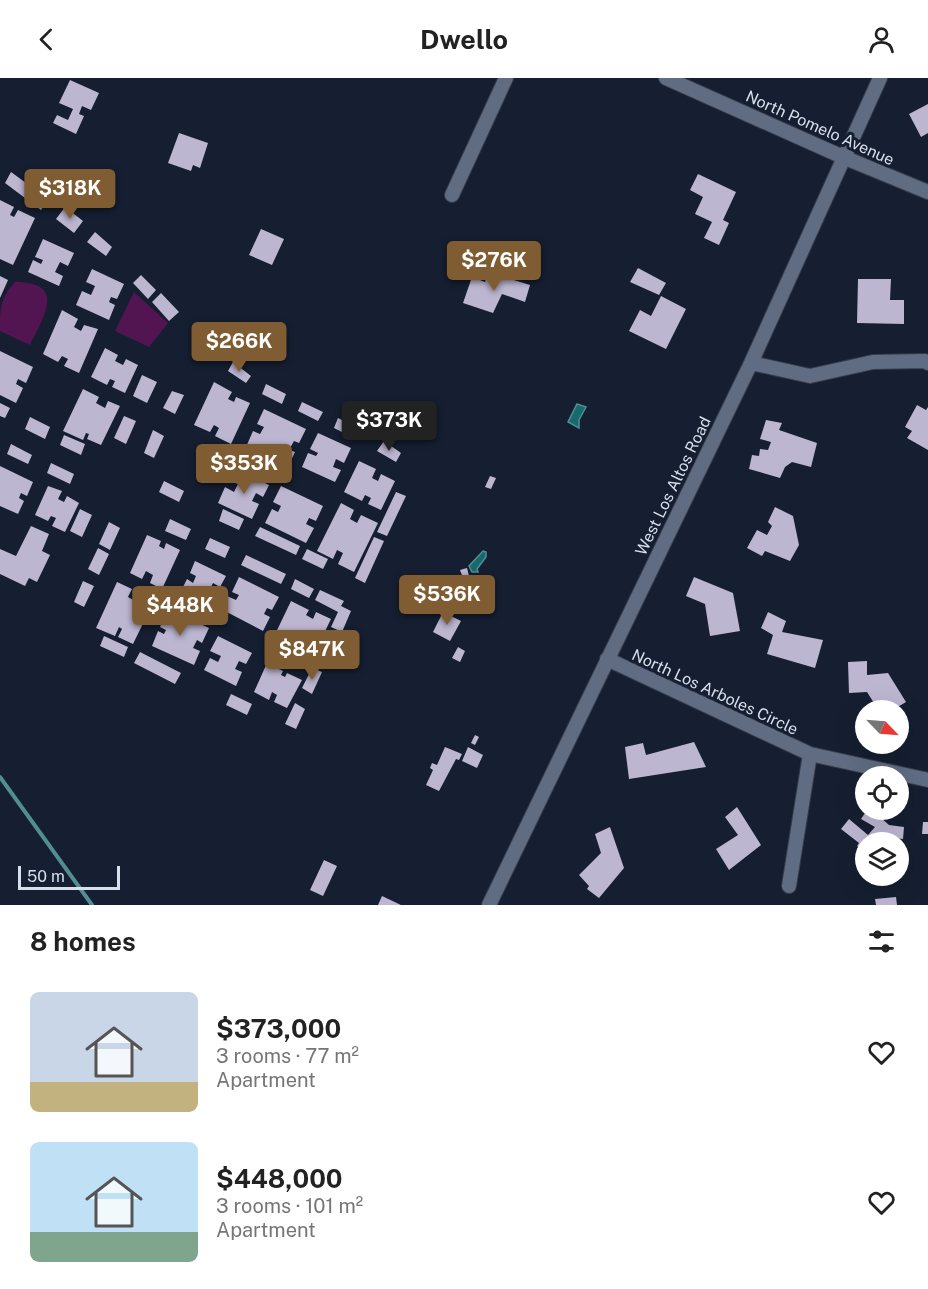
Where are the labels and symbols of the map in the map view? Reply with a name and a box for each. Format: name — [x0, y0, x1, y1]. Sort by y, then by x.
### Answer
street label: North Pomelo Avenue — [743, 87, 897, 169]
pin: $318K — [28, 169, 112, 220]
pin: $276K — [452, 241, 536, 292]
pin: $266K — [197, 322, 281, 373]
pin: $373K — [347, 401, 431, 452]
street label: West Los Altos Road — [631, 414, 715, 558]
pin: $353K — [202, 444, 286, 495]
pin: $536K — [405, 575, 489, 626]
pin: $448K — [138, 586, 222, 637]
pin: $847K — [270, 630, 354, 681]
street label: North Los Arboles Circle — [629, 645, 801, 739]
north arrow — [855, 700, 909, 754]
scale bar — [18, 863, 120, 890]

